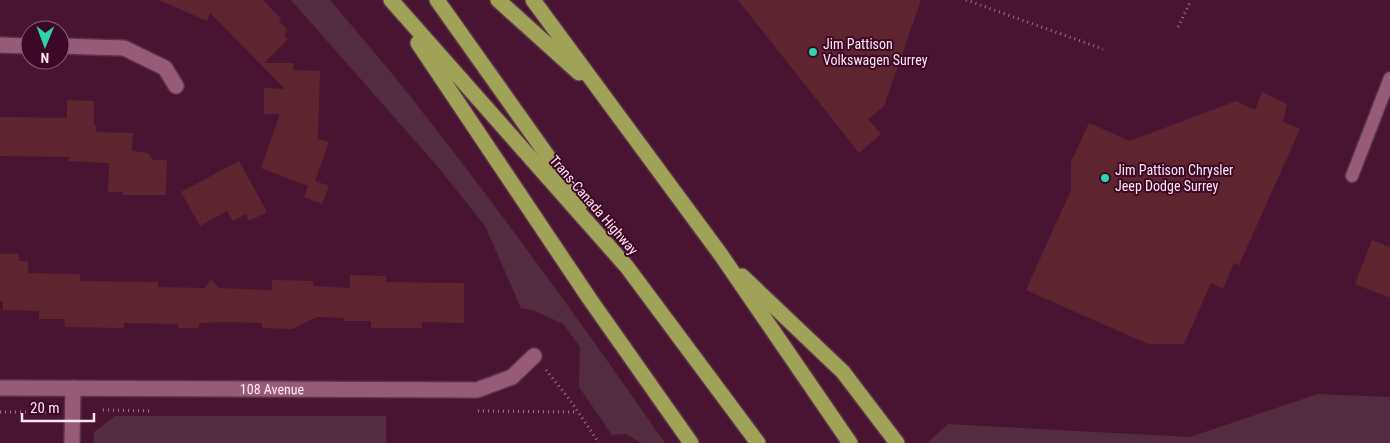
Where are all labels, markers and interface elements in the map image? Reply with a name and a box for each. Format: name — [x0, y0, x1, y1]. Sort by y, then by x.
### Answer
north arrow — [20, 20, 70, 70]
place label: Jim Pattison Volkswagen Surrey — [823, 36, 928, 68]
marker: Jim Pattison Volkswagen Surrey — [807, 46, 819, 58]
text: N — [40, 50, 49, 66]
street label: Trans-Canada Highway — [547, 152, 642, 258]
place label: Jim Pattison Chrysler Jeep Dodge Surrey — [1115, 162, 1233, 194]
marker: Jim Pattison Chrysler Jeep Dodge Surrey — [1099, 172, 1111, 184]
street label: 108 Avenue — [240, 381, 305, 397]
scale bar — [22, 390, 95, 422]
text: 20 m — [30, 399, 60, 417]

